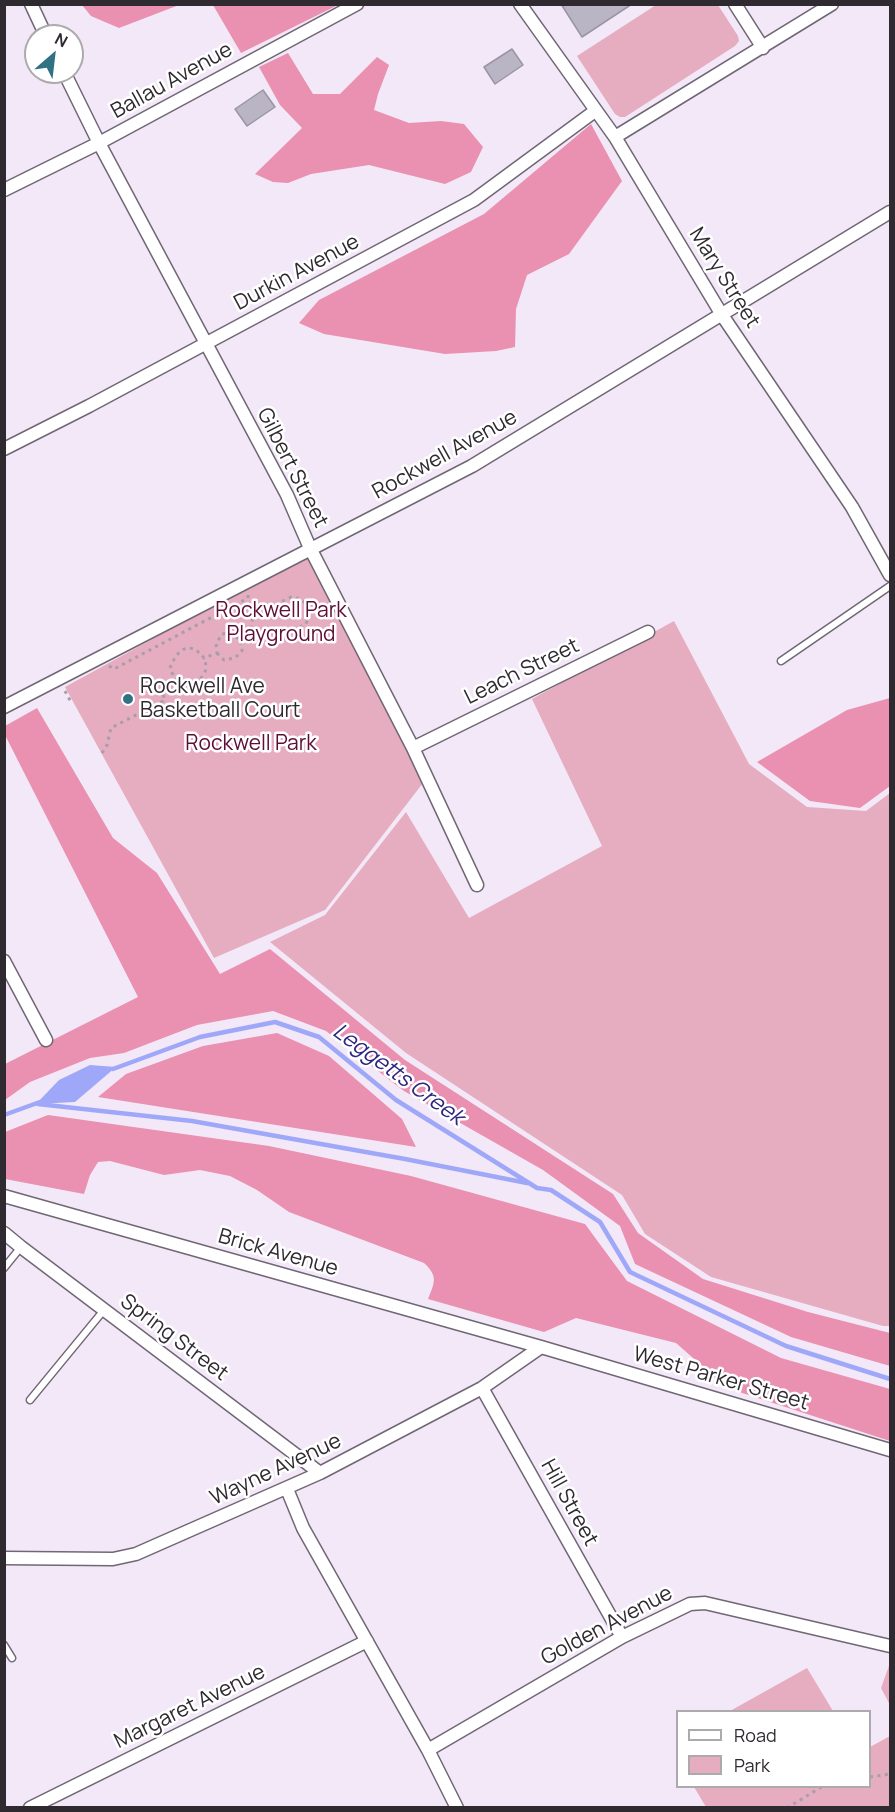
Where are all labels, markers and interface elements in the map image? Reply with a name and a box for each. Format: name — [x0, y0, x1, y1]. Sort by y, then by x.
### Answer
north arrow — [24, 24, 84, 84]
text: N — [51, 27, 72, 52]
street label: Ballau Avenue — [107, 37, 237, 125]
street label: Mary Street — [683, 223, 765, 333]
street label: Durkin Avenue — [230, 229, 364, 317]
street label: Gilbert Street — [251, 404, 333, 532]
street label: Rockwell Avenue — [368, 405, 522, 505]
park label: Rockwell Park Playground — [215, 598, 347, 648]
street label: Leach Street — [461, 633, 583, 711]
place label: Rockwell Ave Basketball Court — [140, 674, 300, 724]
marker: Rockwell Ave Basketball Court — [121, 692, 135, 706]
park label: Rockwell Park — [185, 731, 317, 757]
water label: Leggetts Creek — [327, 1019, 469, 1131]
street label: Brick Avenue — [215, 1224, 341, 1282]
street label: Spring Street — [115, 1289, 233, 1387]
street label: West Parker Street — [630, 1342, 812, 1416]
street label: Wayne Avenue — [207, 1429, 345, 1511]
street label: Hill Street — [535, 1455, 603, 1551]
street label: Golden Avenue — [537, 1581, 677, 1671]
street label: Margaret Avenue — [110, 1660, 270, 1754]
legend — [676, 1710, 871, 1788]
text: Road — [734, 1723, 777, 1747]
text: Park — [734, 1753, 770, 1777]

